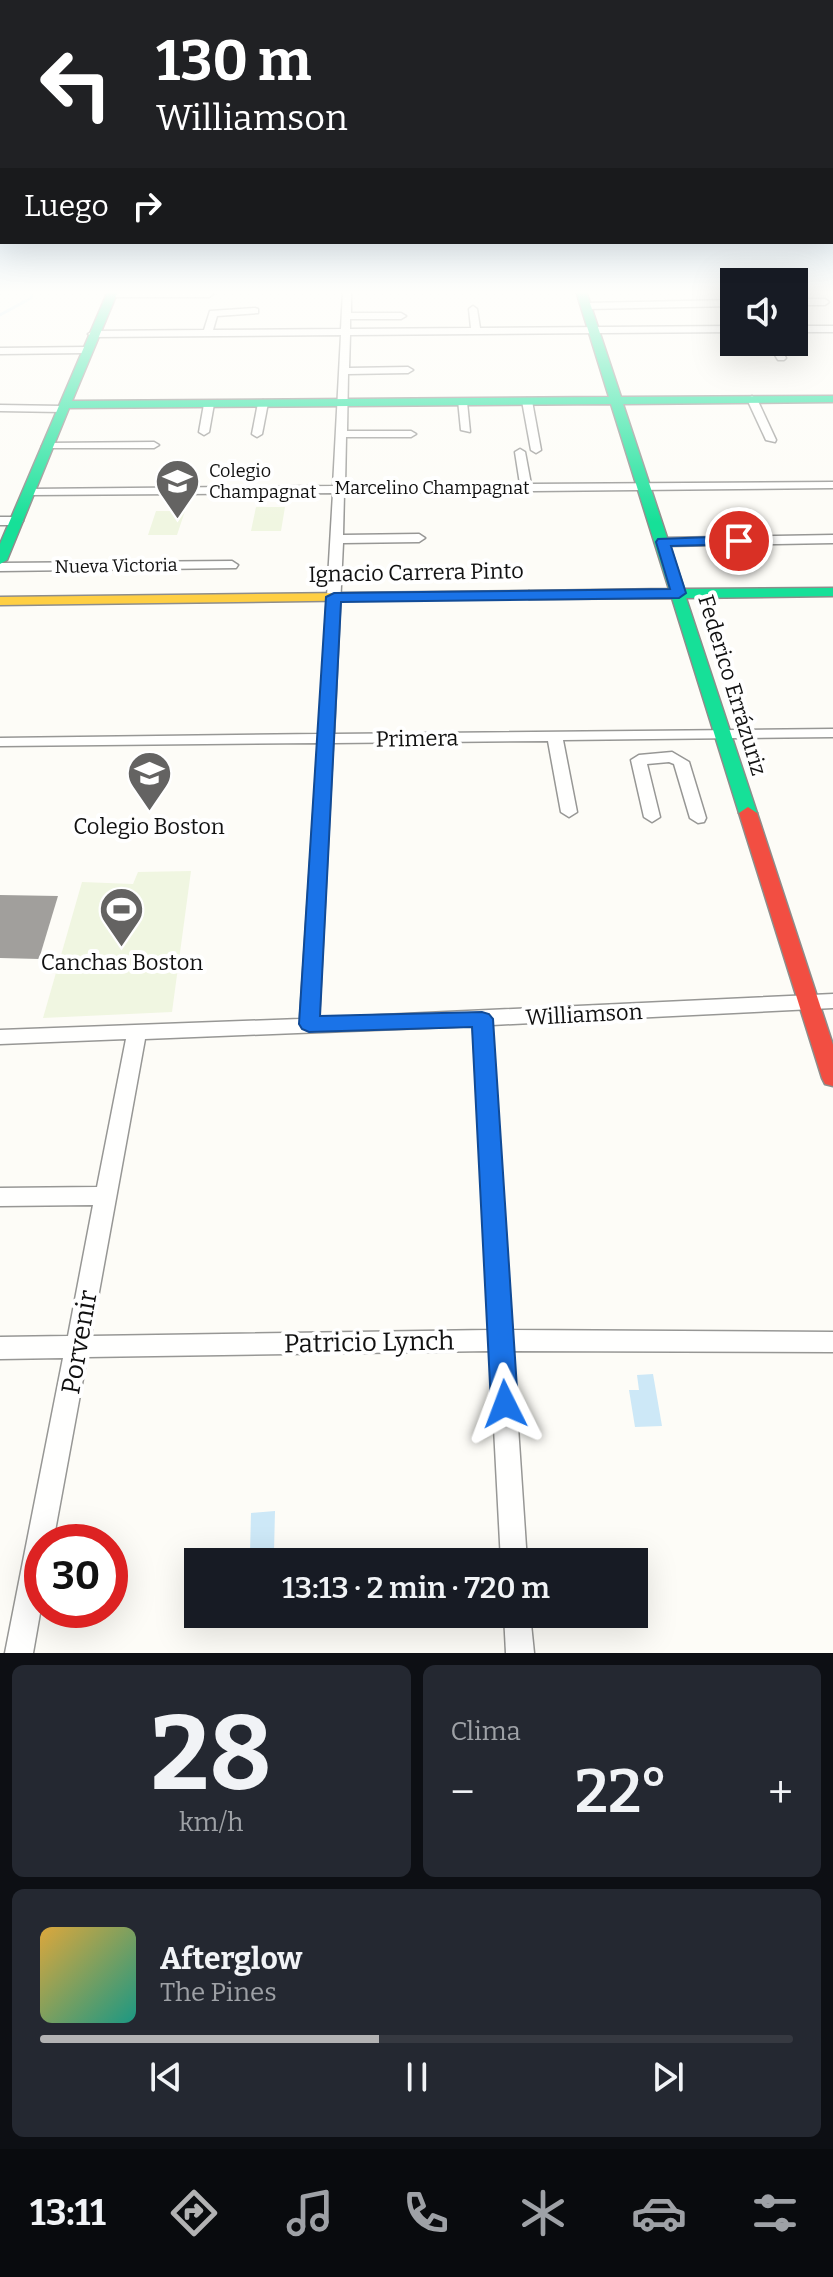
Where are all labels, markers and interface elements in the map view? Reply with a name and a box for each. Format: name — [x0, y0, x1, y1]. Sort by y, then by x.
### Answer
text: 130 m — [156, 28, 312, 95]
icon: left — [24, 32, 128, 136]
text: Williamson — [156, 96, 348, 140]
icon: right — [125, 184, 169, 228]
text: Luego — [24, 188, 109, 224]
map controls — [720, 268, 808, 356]
button: sound — [720, 268, 808, 356]
school or university icon: Colegio Champagnat — [154, 457, 202, 520]
place label: Colegio Champagnat — [209, 460, 317, 503]
street label: Marcelino Champagnat — [334, 477, 530, 499]
pin — [705, 507, 773, 575]
icon: arrive — [717, 519, 761, 563]
street label: Nueva Victoria — [54, 554, 178, 578]
street label: Ignacio Carrera Pinto — [308, 557, 524, 588]
street label: Federico Errázuriz — [692, 592, 773, 779]
street label: Primera — [375, 724, 459, 753]
school or university icon: Colegio Boston — [125, 749, 173, 812]
place label: Colegio Boston — [73, 813, 225, 840]
sports icon: Canchas Boston — [98, 885, 146, 948]
place label: Canchas Boston — [41, 949, 203, 976]
street label: Williamson — [525, 998, 643, 1031]
street label: Porvenir — [55, 1287, 104, 1396]
street label: Patricio Lynch — [284, 1326, 455, 1359]
position arrow — [463, 1362, 547, 1446]
speed limit sign: 30 — [24, 1524, 128, 1628]
text: 13:13 · 2 min · 720 m — [282, 1570, 550, 1606]
text: 28 — [151, 1692, 272, 1817]
text: Clima — [451, 1716, 521, 1747]
text: 22° — [575, 1756, 668, 1828]
text: − — [451, 1766, 475, 1819]
text: + — [768, 1766, 793, 1819]
text: km/h — [179, 1807, 243, 1838]
text: Afterglow — [160, 1941, 302, 1977]
text: The Pines — [160, 1977, 277, 2008]
icon: previous — [144, 2055, 188, 2099]
icon: pause — [395, 2055, 439, 2099]
icon: next — [646, 2055, 690, 2099]
icon: directions — [166, 2185, 222, 2241]
icon: music — [282, 2185, 338, 2241]
icon: phone — [398, 2185, 454, 2241]
icon: climate — [515, 2185, 571, 2241]
icon: car — [631, 2185, 687, 2241]
icon: filters — [747, 2185, 803, 2241]
text: 13:11 — [30, 2191, 106, 2235]

